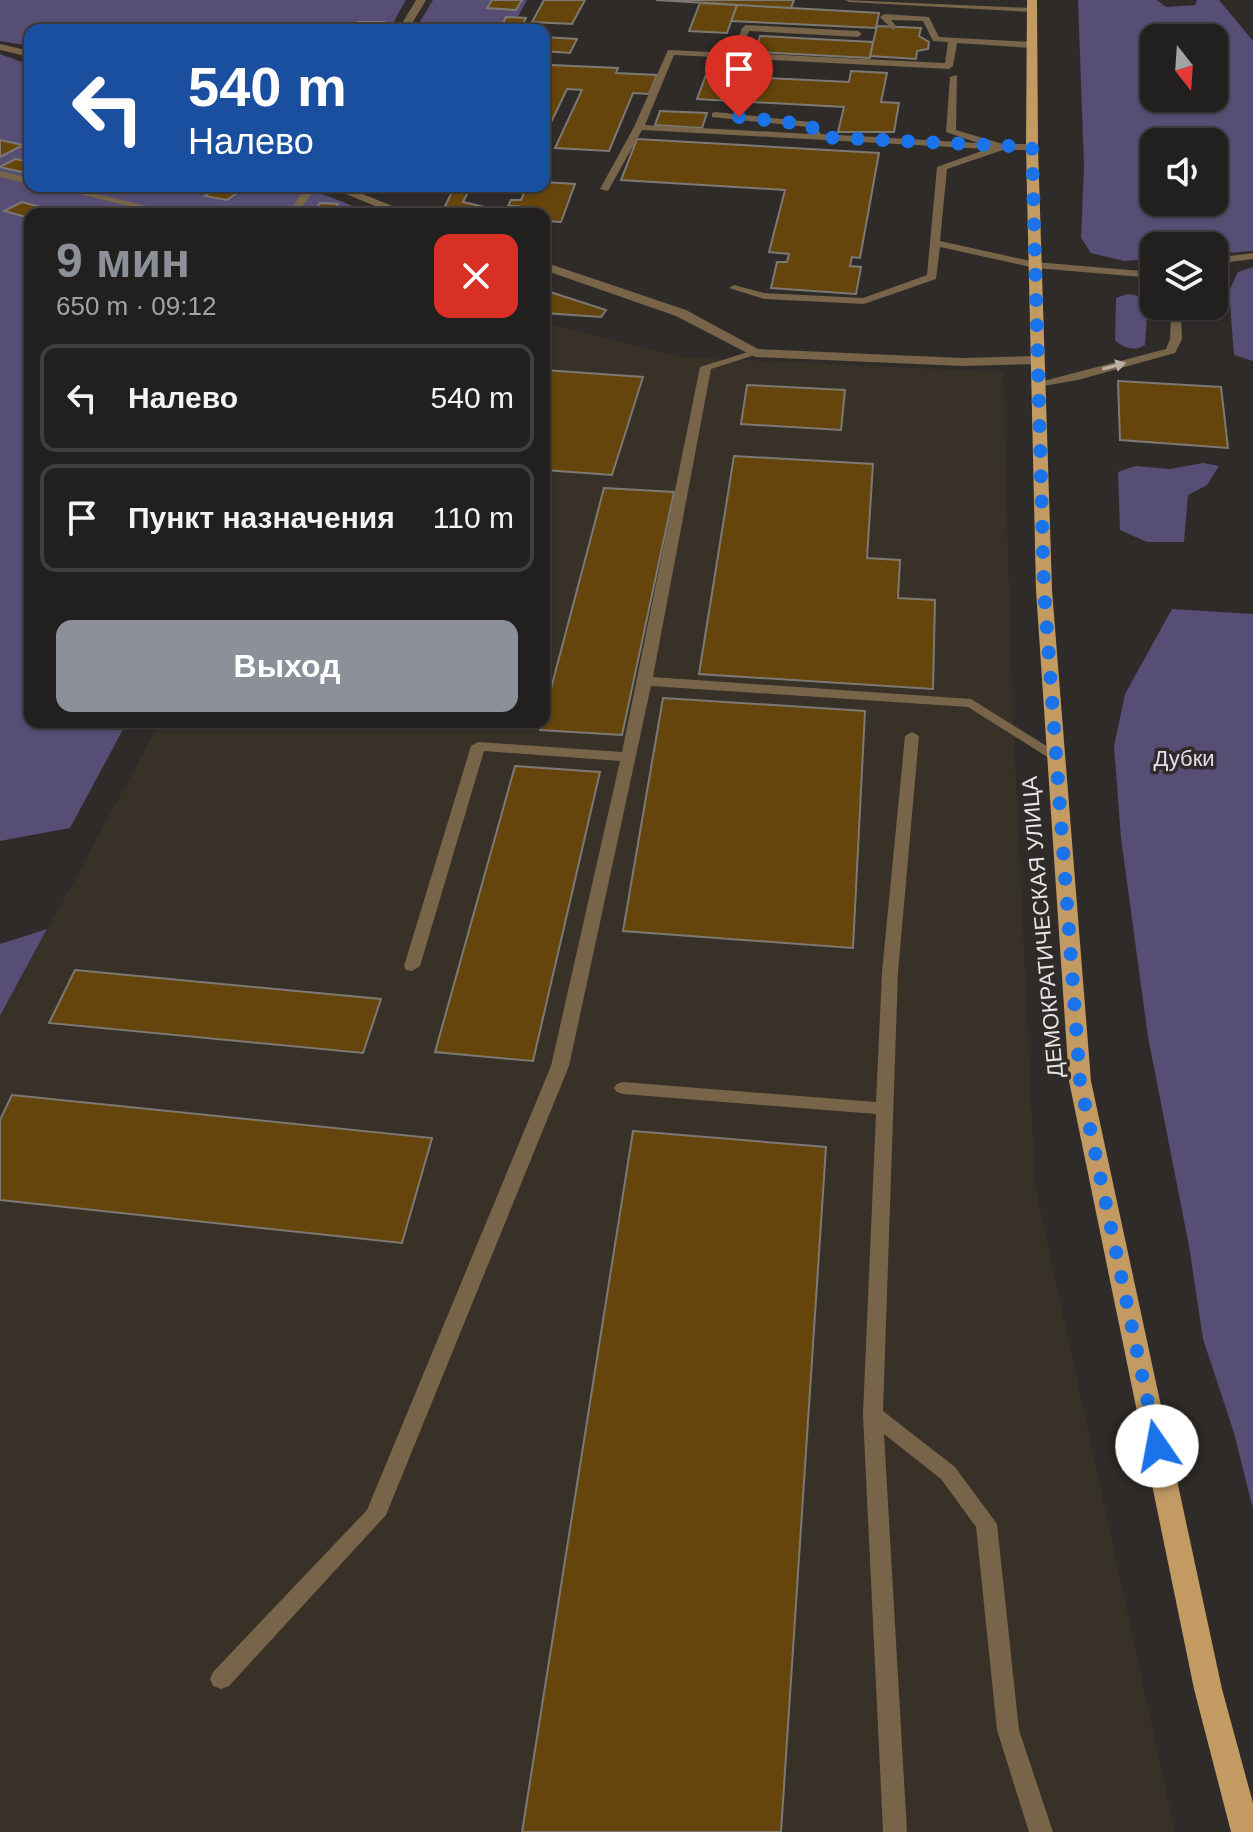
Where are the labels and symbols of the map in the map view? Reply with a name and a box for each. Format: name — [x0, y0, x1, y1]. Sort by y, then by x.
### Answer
north arrow — [1140, 24, 1228, 112]
pin — [705, 35, 773, 117]
one-way arrow — [1102, 359, 1127, 371]
park label: Дубки — [1153, 746, 1215, 771]
street label: ДЕМОКРАТИЧЕСКАЯ УЛИЦА — [1017, 775, 1068, 1079]
position arrow — [1115, 1404, 1199, 1488]

